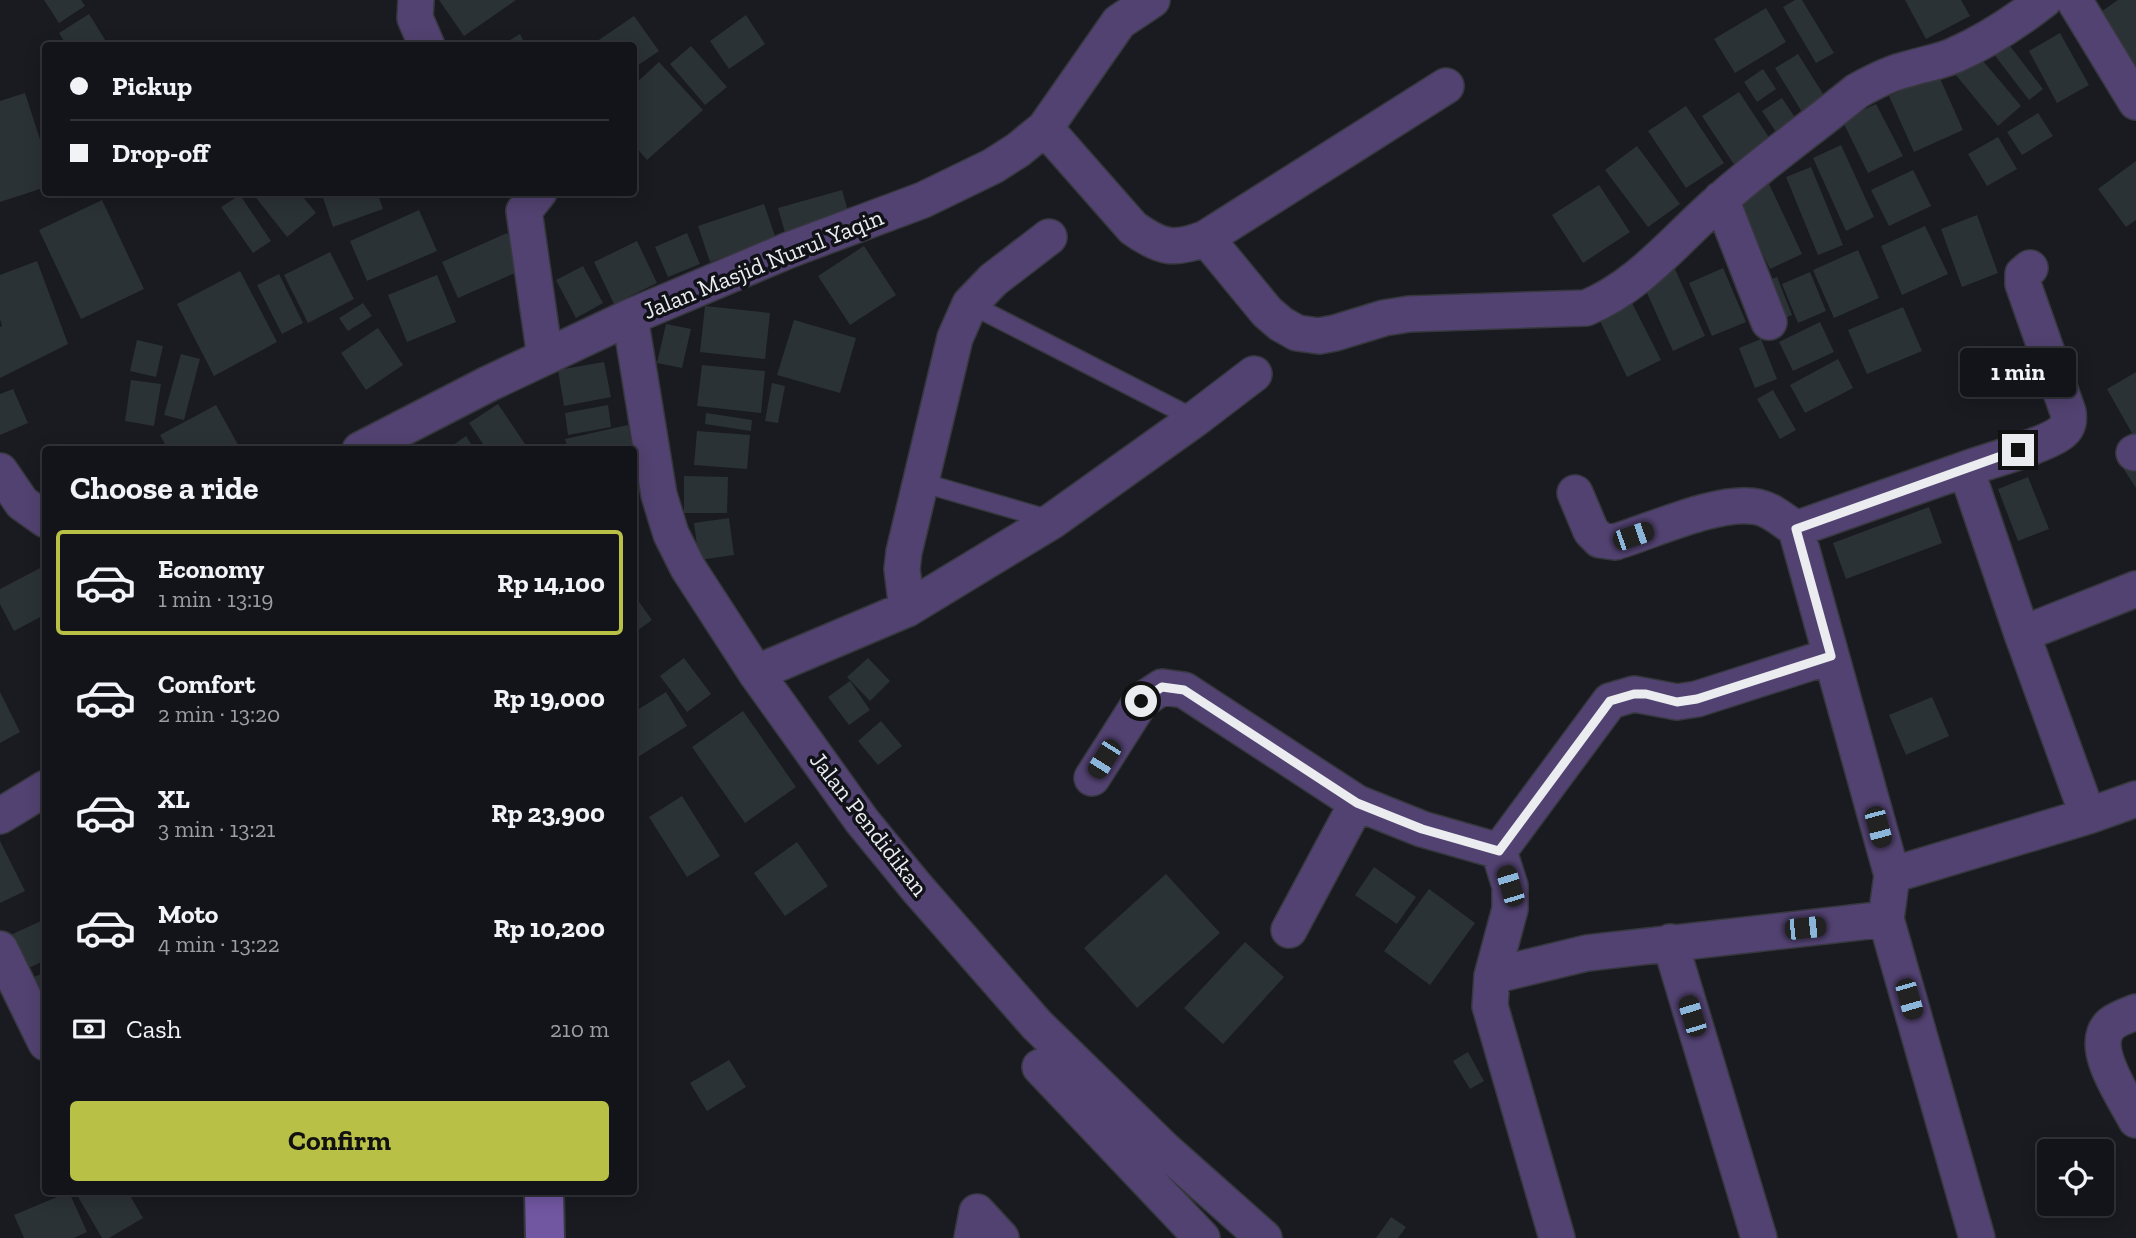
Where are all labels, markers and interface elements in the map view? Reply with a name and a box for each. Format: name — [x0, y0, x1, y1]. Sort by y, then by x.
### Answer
text: Pickup — [112, 70, 192, 102]
text: Drop-off — [112, 137, 209, 169]
street label: Jalan Masjid Nurul Yaqin — [638, 202, 887, 325]
callout: 1 min — [1960, 349, 2076, 398]
text: 1 min — [1991, 358, 2045, 386]
route end — [2002, 434, 2034, 466]
text: Choose a ride — [70, 469, 258, 507]
car — [1610, 519, 1657, 553]
icon: car — [74, 551, 137, 614]
text: Economy — [158, 553, 264, 585]
text: Rp 14,100 — [497, 567, 605, 599]
text: 1 min · 13:19 — [158, 585, 273, 613]
icon: car — [74, 666, 137, 729]
text: Comfort — [158, 668, 255, 700]
text: Rp 19,000 — [494, 682, 605, 714]
route start — [1125, 685, 1157, 717]
text: 2 min · 13:20 — [158, 700, 280, 728]
car — [1084, 736, 1125, 782]
street label: Jalan Pendidikan — [804, 746, 935, 902]
icon: car — [74, 781, 137, 844]
text: XL — [158, 783, 190, 815]
text: Rp 23,900 — [491, 797, 605, 829]
car — [1863, 804, 1894, 850]
text: 3 min · 13:21 — [158, 815, 275, 843]
car — [1494, 863, 1527, 909]
icon: car — [74, 896, 137, 959]
text: Moto — [158, 898, 218, 930]
text: Rp 10,200 — [494, 912, 605, 944]
car — [1784, 915, 1827, 941]
text: 4 min · 13:22 — [158, 930, 280, 958]
car — [1894, 976, 1925, 1022]
car — [1676, 993, 1709, 1039]
icon: cash — [70, 1010, 108, 1048]
text: Cash — [126, 1013, 181, 1045]
text: 210 m — [550, 1015, 609, 1043]
button: Confirm — [70, 1101, 609, 1181]
map controls — [2037, 1139, 2114, 1216]
button: locate — [2037, 1139, 2114, 1216]

